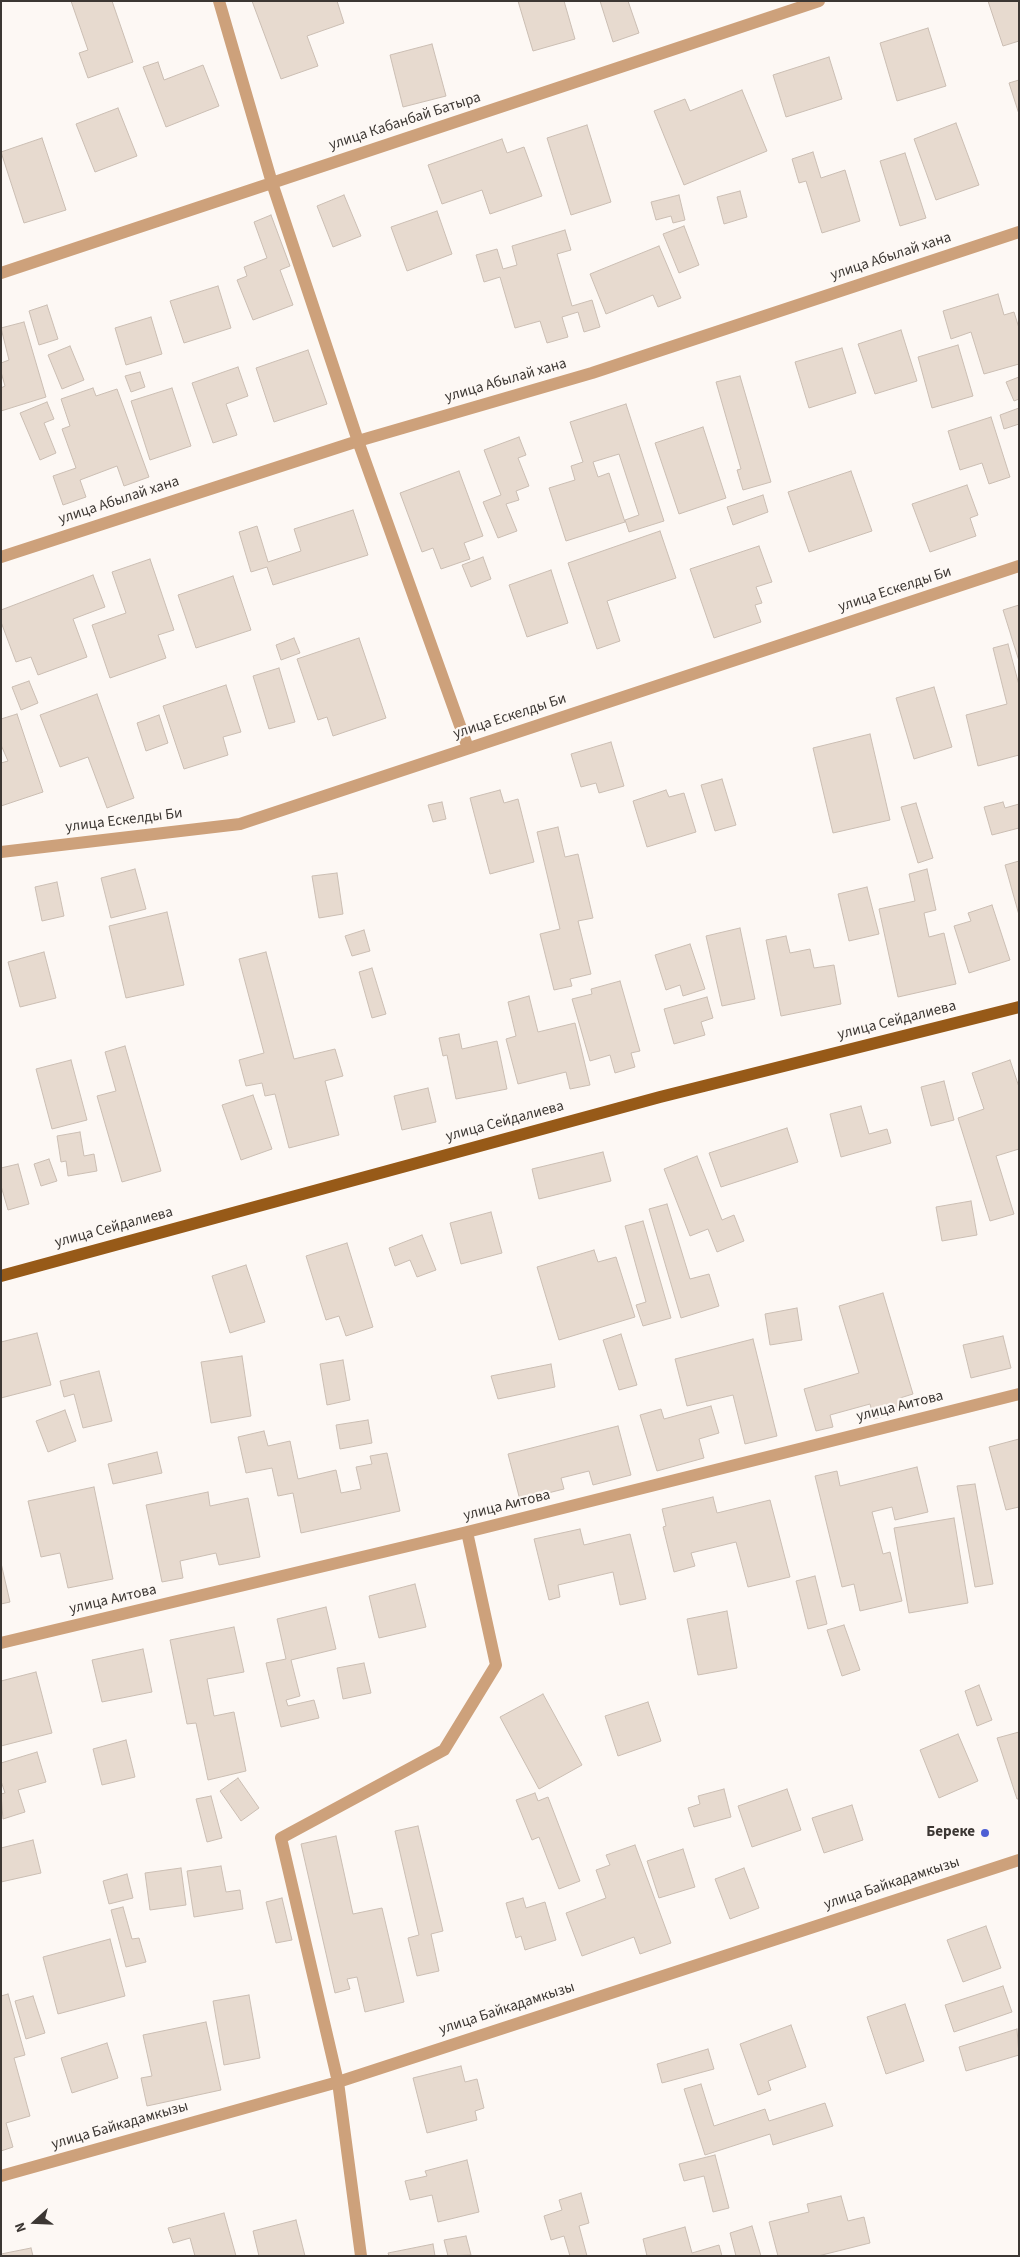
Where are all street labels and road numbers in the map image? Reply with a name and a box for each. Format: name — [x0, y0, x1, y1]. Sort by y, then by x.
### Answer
street label: улица Кабанбай Батыра — [327, 89, 483, 155]
street label: улица Абылай хана — [828, 229, 954, 285]
street label: улица Абылай хана — [443, 355, 569, 407]
street label: улица Абылай хана — [56, 473, 182, 529]
street label: улица Ескелды Би — [836, 563, 954, 617]
street label: улица Ескелды Би — [451, 690, 569, 744]
street label: улица Ескелды Би — [64, 805, 184, 837]
street label: улица Сейдалиева — [836, 998, 958, 1044]
street label: улица Сейдалиева — [444, 1098, 566, 1146]
street label: улица Сейдалиева — [53, 1204, 175, 1252]
street label: улица Аитова — [855, 1388, 945, 1426]
street label: улица Аитова — [462, 1487, 552, 1525]
street label: улица Аитова — [68, 1581, 158, 1619]
street label: улица Байкадамкызы — [822, 1854, 962, 1914]
street label: улица Байкадамкызы — [437, 1979, 577, 2039]
street label: улица Байкадамкызы — [50, 2098, 190, 2154]

